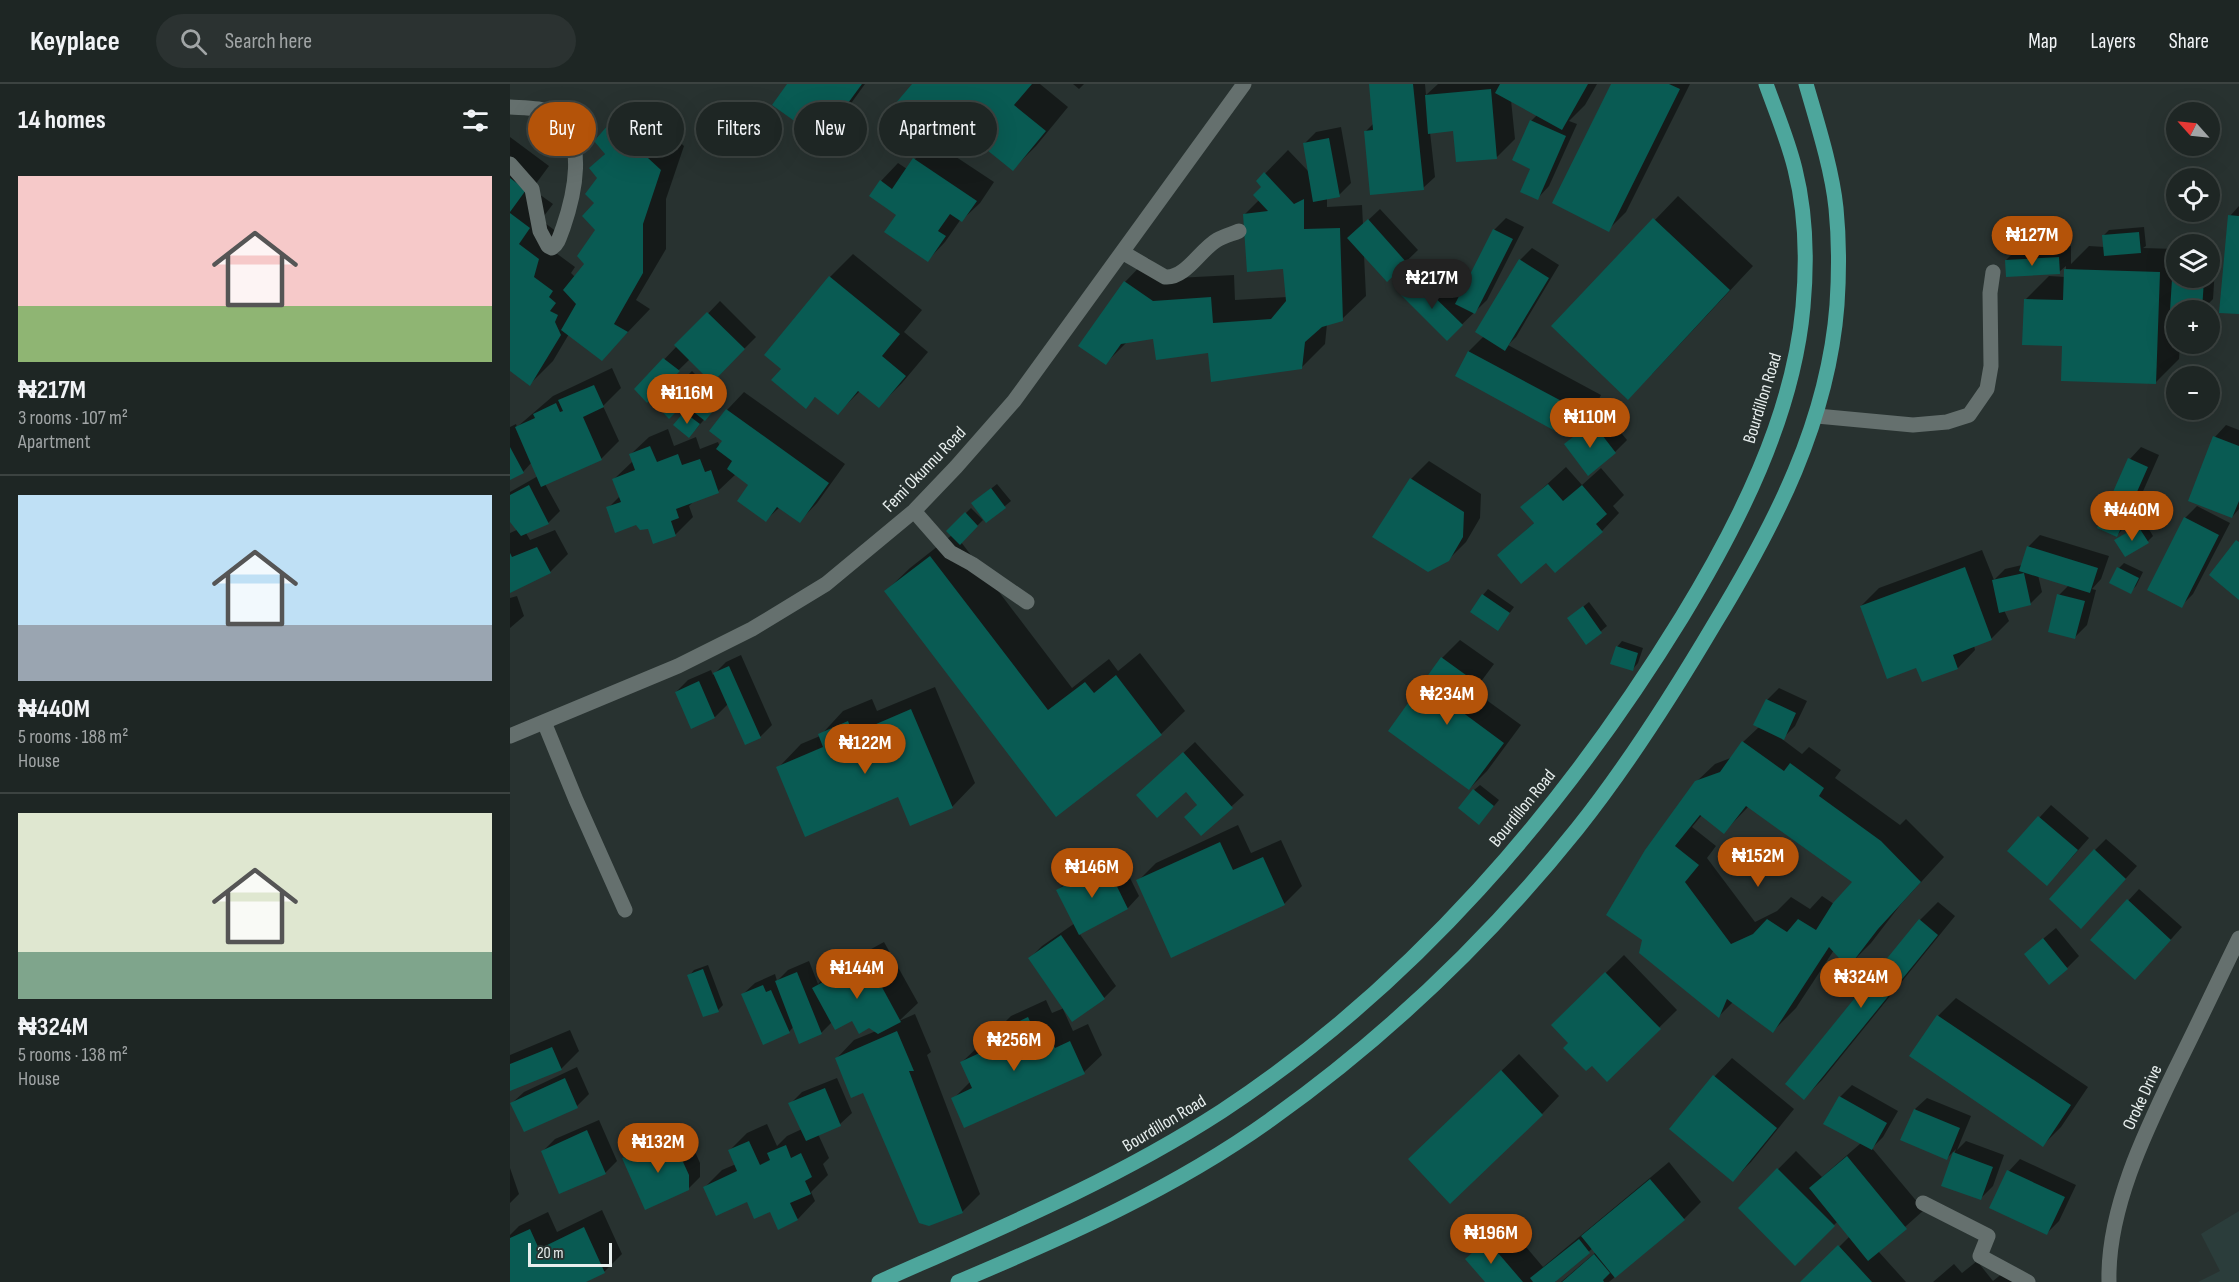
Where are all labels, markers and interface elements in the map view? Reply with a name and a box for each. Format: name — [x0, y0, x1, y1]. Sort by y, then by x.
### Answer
search box — [156, 14, 576, 68]
text: Keyplace — [30, 25, 120, 58]
icon: search — [177, 25, 210, 58]
text: Search here — [225, 28, 312, 55]
text: Map — [2028, 29, 2057, 54]
text: Layers — [2090, 29, 2136, 54]
text: Share — [2169, 29, 2209, 54]
chip: Buy — [528, 102, 596, 156]
chip: Rent — [608, 102, 684, 156]
chip: Filters — [696, 102, 782, 156]
chip: New — [794, 102, 867, 156]
chip: Apartment — [879, 102, 997, 156]
north arrow — [2166, 102, 2220, 156]
map controls — [2166, 102, 2220, 420]
icon: filters — [459, 104, 492, 137]
text: 14 homes — [18, 105, 106, 136]
button: locate — [2166, 168, 2220, 222]
icon: home — [201, 215, 309, 323]
pin: ₦127M — [1990, 216, 2074, 267]
text: ₦127M — [2006, 223, 2058, 247]
button: layers — [2166, 234, 2220, 288]
pin: ₦217M — [1390, 259, 1474, 310]
text: ₦217M — [1406, 266, 1458, 290]
button: + — [2166, 300, 2220, 354]
street label: Bourdillon Road — [1739, 350, 1786, 446]
button: − — [2166, 366, 2220, 420]
pin: ₦116M — [645, 374, 729, 425]
text: ₦217M — [18, 375, 86, 406]
text: ₦116M — [661, 381, 713, 405]
pin: ₦110M — [1548, 398, 1632, 449]
text: ₦110M — [1564, 405, 1616, 429]
text: 3 rooms · 107 m² — [18, 406, 128, 430]
street label: Femi Okunnu Road — [878, 422, 970, 516]
text: Apartment — [18, 430, 91, 454]
pin: ₦440M — [2090, 491, 2174, 542]
text: ₦440M — [2104, 498, 2160, 522]
icon: home — [201, 534, 309, 642]
pin: ₦234M — [1405, 675, 1489, 726]
text: ₦234M — [1420, 682, 1474, 706]
text: ₦440M — [18, 694, 90, 725]
pin: ₦122M — [823, 724, 907, 775]
text: 5 rooms · 188 m² — [18, 725, 128, 749]
text: ₦122M — [839, 731, 891, 755]
text: House — [18, 749, 60, 773]
street label: Bourdillon Road — [1485, 765, 1560, 851]
pin: ₦152M — [1716, 837, 1800, 888]
text: ₦152M — [1732, 844, 1784, 868]
pin: ₦146M — [1050, 848, 1134, 899]
icon: home — [201, 852, 309, 960]
text: ₦146M — [1065, 855, 1119, 879]
pin: ₦144M — [815, 949, 899, 1000]
text: ₦144M — [830, 956, 884, 980]
pin: ₦324M — [1819, 958, 1903, 1009]
text: ₦324M — [1834, 965, 1888, 989]
text: ₦324M — [18, 1012, 88, 1043]
pin: ₦256M — [972, 1021, 1056, 1072]
text: ₦256M — [987, 1028, 1041, 1052]
text: 5 rooms · 138 m² — [18, 1043, 128, 1067]
street label: Oroke Drive — [2118, 1061, 2167, 1133]
text: House — [18, 1067, 60, 1091]
street label: Bourdillon Road — [1119, 1090, 1210, 1156]
pin: ₦132M — [616, 1123, 700, 1174]
text: ₦132M — [632, 1130, 684, 1154]
pin: ₦196M — [1449, 1214, 1533, 1265]
text: ₦196M — [1464, 1221, 1518, 1245]
scale bar — [528, 1240, 612, 1268]
text: 20 m — [537, 1244, 564, 1263]

